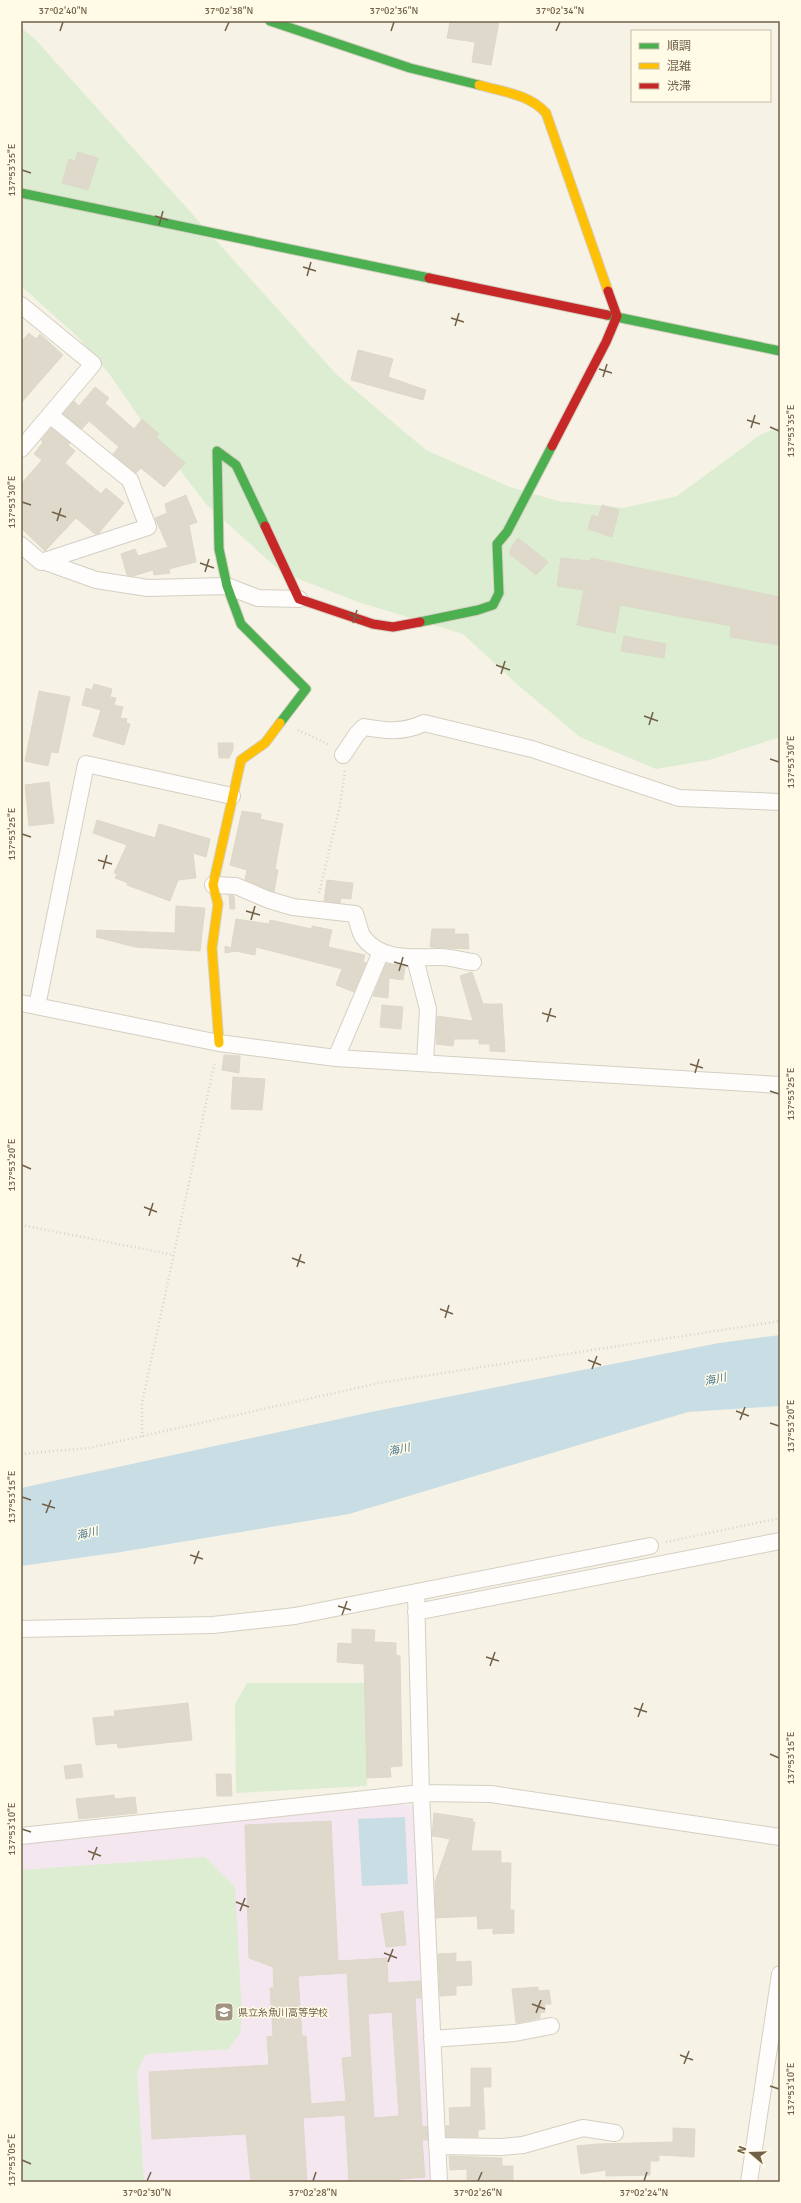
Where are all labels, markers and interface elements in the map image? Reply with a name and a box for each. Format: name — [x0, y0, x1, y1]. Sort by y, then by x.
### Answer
text: 37°02'40"N — [39, 5, 87, 17]
text: 37°02'38"N — [205, 5, 253, 17]
text: 37°02'36"N — [370, 5, 418, 17]
text: 37°02'34"N — [536, 5, 584, 17]
legend — [631, 30, 771, 102]
text: 順調 — [667, 39, 691, 54]
text: 混雑 — [667, 59, 691, 74]
text: 渋滞 — [667, 79, 691, 94]
text: 137°53'35"E — [6, 143, 18, 197]
text: 137°53'35"E — [785, 404, 797, 458]
text: 137°53'30"E — [6, 475, 18, 529]
text: 137°53'30"E — [785, 735, 797, 789]
text: 137°53'25"E — [6, 807, 18, 861]
text: 137°53'25"E — [785, 1067, 797, 1121]
text: 137°53'20"E — [6, 1138, 18, 1192]
water label: 海川 — [703, 1370, 728, 1388]
text: 137°53'20"E — [785, 1399, 797, 1453]
water label: 海川 — [387, 1441, 412, 1458]
text: 137°53'15"E — [6, 1470, 18, 1524]
water label: 海川 — [75, 1524, 100, 1542]
text: 137°53'15"E — [785, 1731, 797, 1785]
text: 137°53'10"E — [6, 1802, 18, 1856]
school or university icon: 県立糸魚川高等学校 — [213, 2001, 235, 2023]
place label: 県立糸魚川高等学校 — [238, 2007, 328, 2019]
text: 137°53'10"E — [785, 2062, 797, 2116]
text: 137°53'05"E — [6, 2133, 18, 2187]
north arrow — [731, 2133, 771, 2173]
text: N — [735, 2144, 749, 2156]
text: 37°02'30"N — [123, 2187, 171, 2199]
text: 37°02'28"N — [289, 2187, 337, 2199]
text: 37°02'26"N — [454, 2187, 502, 2199]
text: 37°02'24"N — [620, 2187, 668, 2199]

